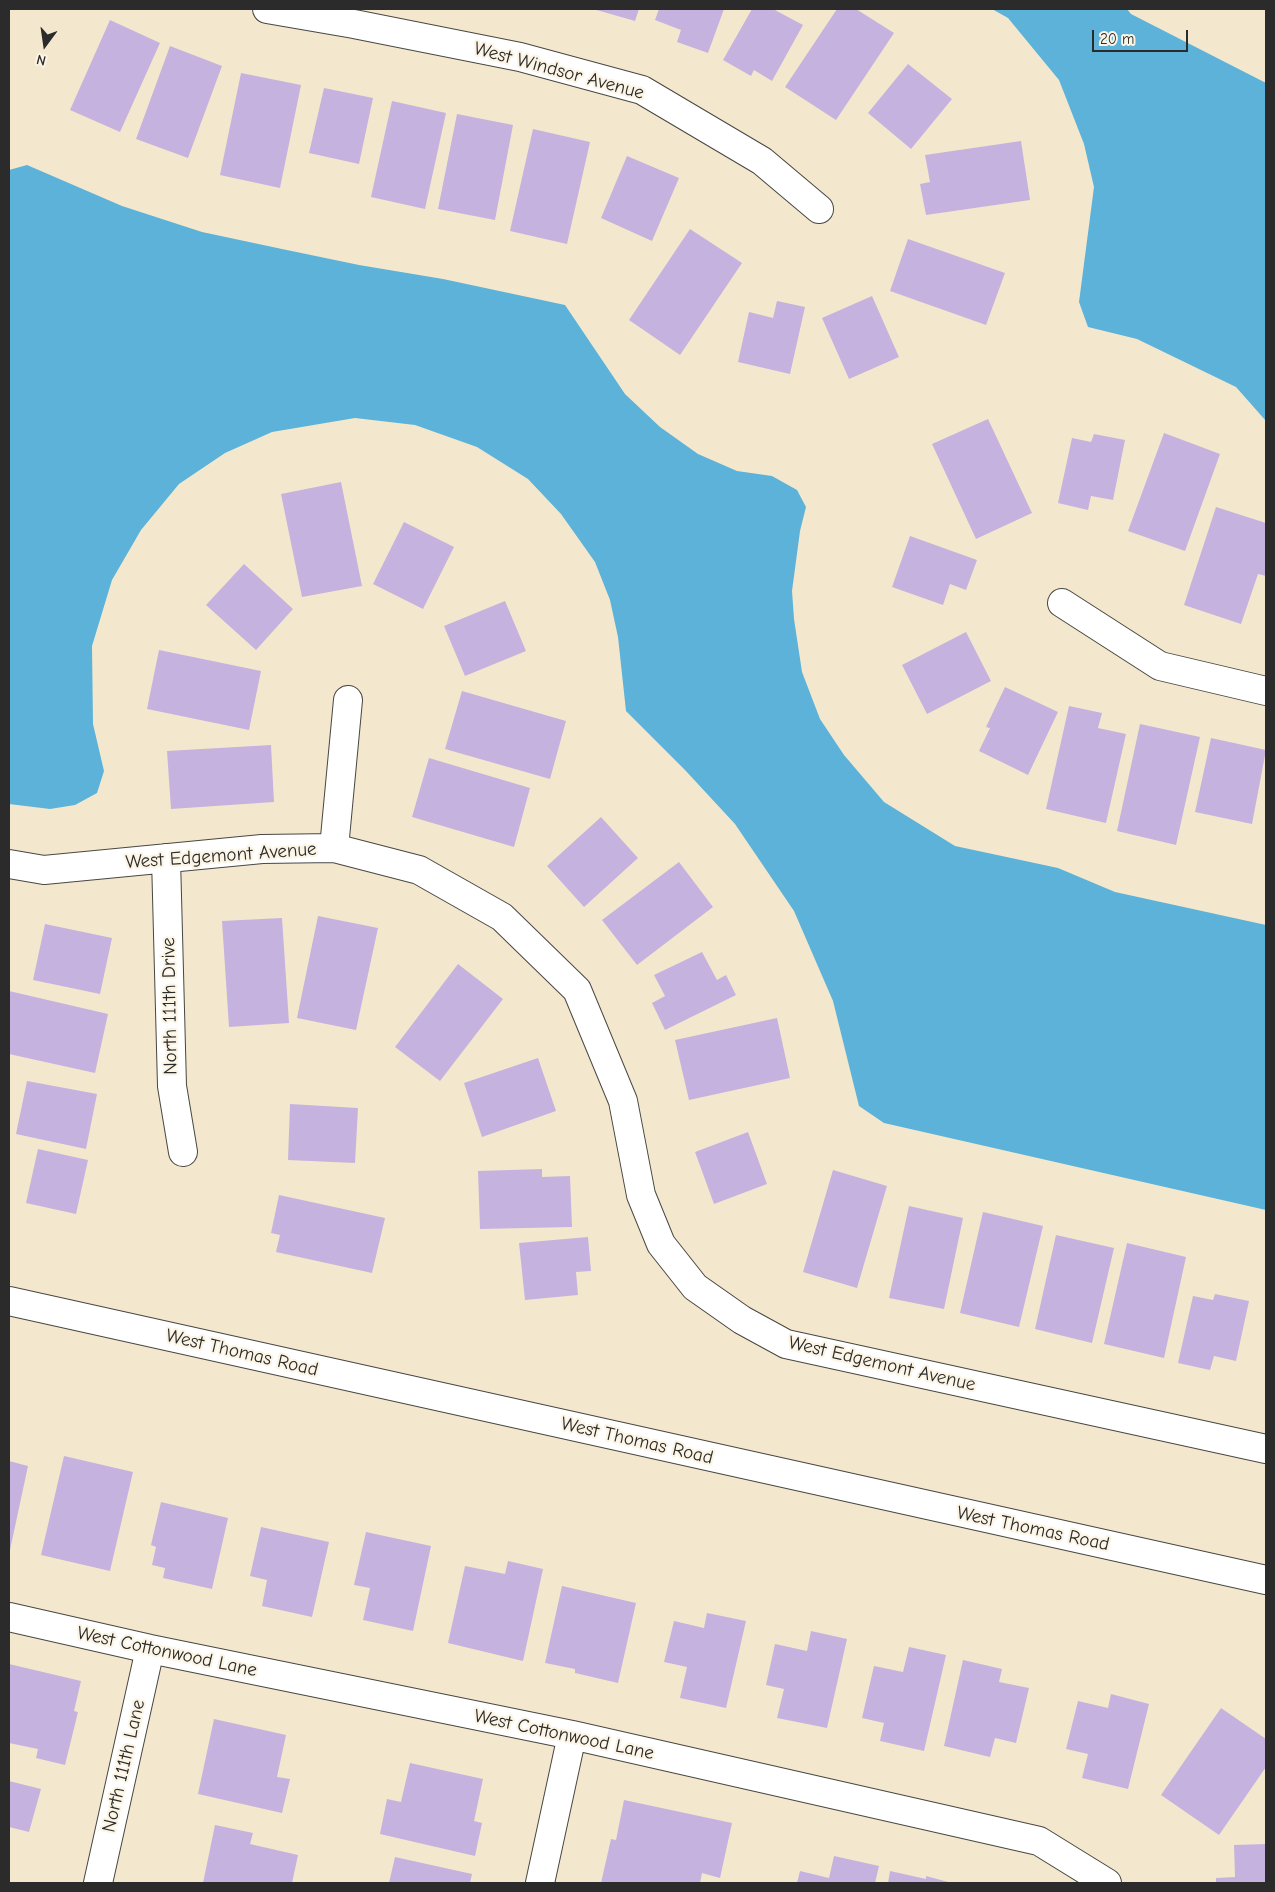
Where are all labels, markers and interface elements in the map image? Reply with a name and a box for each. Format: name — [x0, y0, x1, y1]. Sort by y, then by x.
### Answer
north arrow — [20, 20, 70, 70]
scale bar — [1095, 20, 1191, 52]
text: 20 m — [1100, 30, 1134, 48]
street label: West Windsor Avenue — [471, 37, 647, 105]
text: N — [35, 51, 48, 69]
street label: West Edgemont Avenue — [125, 838, 317, 874]
street label: North 111th Drive — [157, 937, 183, 1075]
street label: West Thomas Road — [164, 1324, 320, 1382]
street label: West Edgemont Avenue — [786, 1331, 978, 1397]
street label: West Thomas Road — [559, 1412, 715, 1470]
street label: West Thomas Road — [955, 1502, 1111, 1556]
street label: West Cottonwood Lane — [75, 1622, 259, 1682]
street label: North 111th Lane — [98, 1697, 150, 1835]
street label: West Cottonwood Lane — [472, 1705, 656, 1765]

